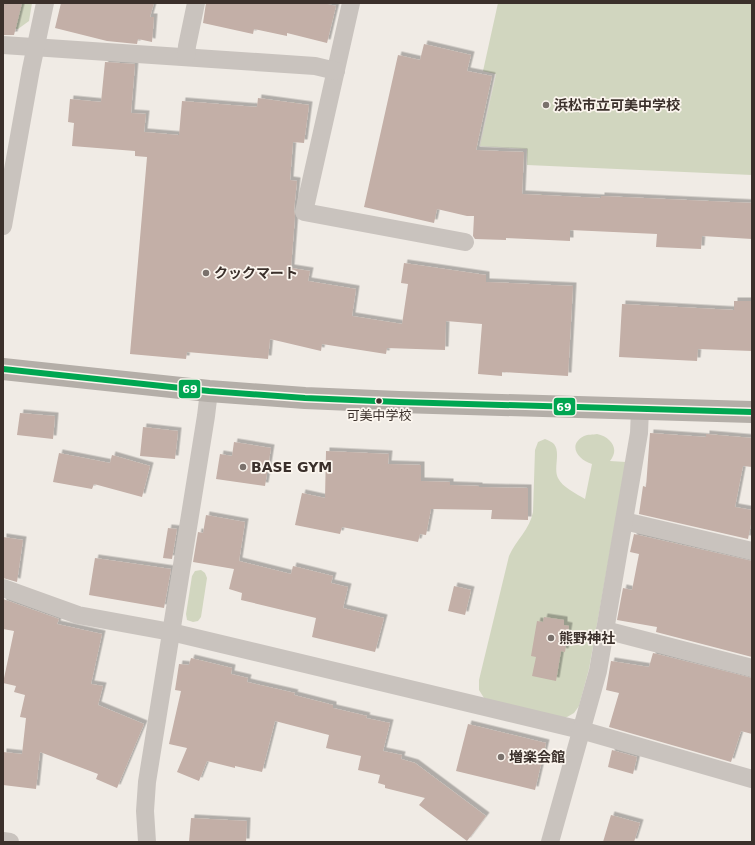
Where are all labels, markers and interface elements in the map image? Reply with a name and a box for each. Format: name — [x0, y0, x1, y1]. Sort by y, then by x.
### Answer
place label: 浜松市立可美中学校 — [554, 97, 680, 113]
marker: 浜松市立可美中学校 — [541, 100, 551, 110]
place label: クックマート — [214, 265, 298, 281]
marker: クックマート — [201, 268, 211, 278]
line badge: 69 — [178, 379, 201, 399]
text: 69 — [182, 383, 198, 396]
marker: 可美中学校 — [374, 396, 384, 406]
line badge: 69 — [553, 397, 576, 416]
text: 69 — [556, 401, 572, 414]
place label: 可美中学校 — [346, 408, 412, 423]
place label: BASE GYM — [251, 459, 332, 475]
marker: BASE GYM — [238, 462, 248, 472]
place label: 熊野神社 — [559, 630, 615, 646]
marker: 熊野神社 — [546, 633, 556, 643]
place label: 増楽会館 — [509, 749, 565, 765]
marker: 増楽会館 — [496, 752, 506, 762]

